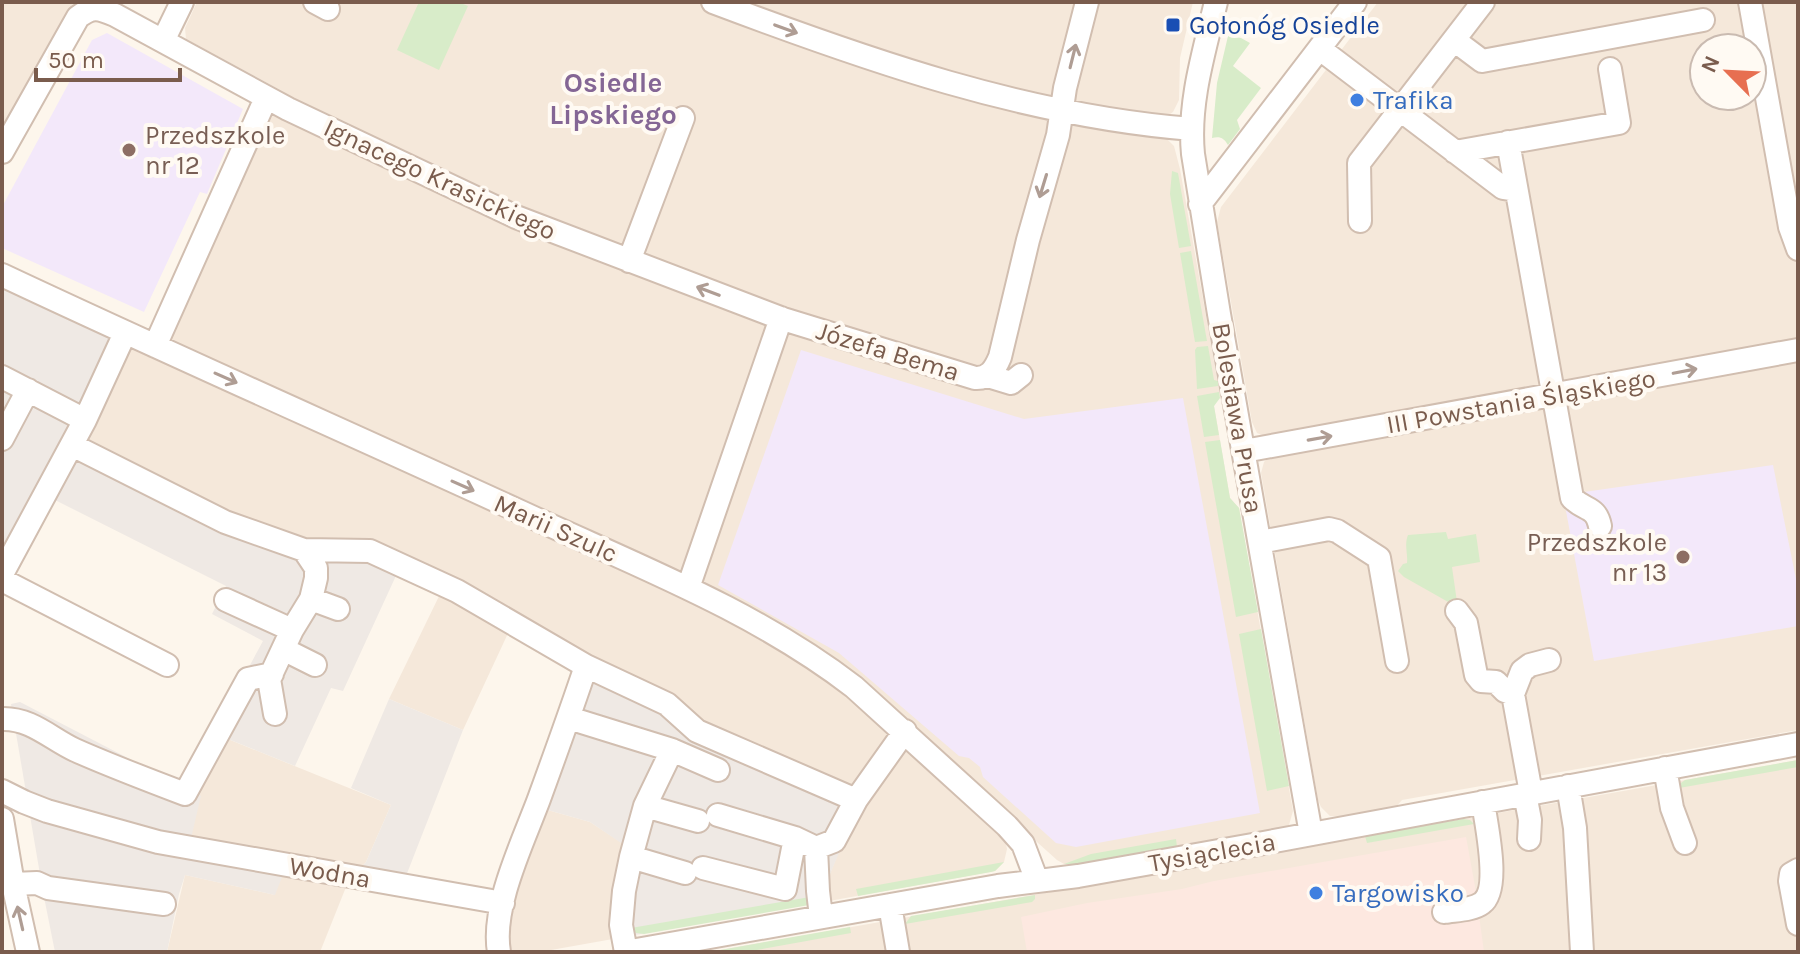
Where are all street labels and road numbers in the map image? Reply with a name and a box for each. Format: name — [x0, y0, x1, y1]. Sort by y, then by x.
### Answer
street label: Ignacego Krasickiego — [319, 112, 561, 247]
street label: Józefa Bema — [813, 315, 963, 388]
street label: Bolesława Prusa — [1205, 320, 1270, 516]
street label: III Powstania Śląskiego — [1384, 362, 1658, 440]
street label: Marii Szulc — [489, 487, 622, 569]
street label: Tysiąclecia — [1146, 826, 1278, 879]
street label: Wodna — [287, 850, 373, 895]

